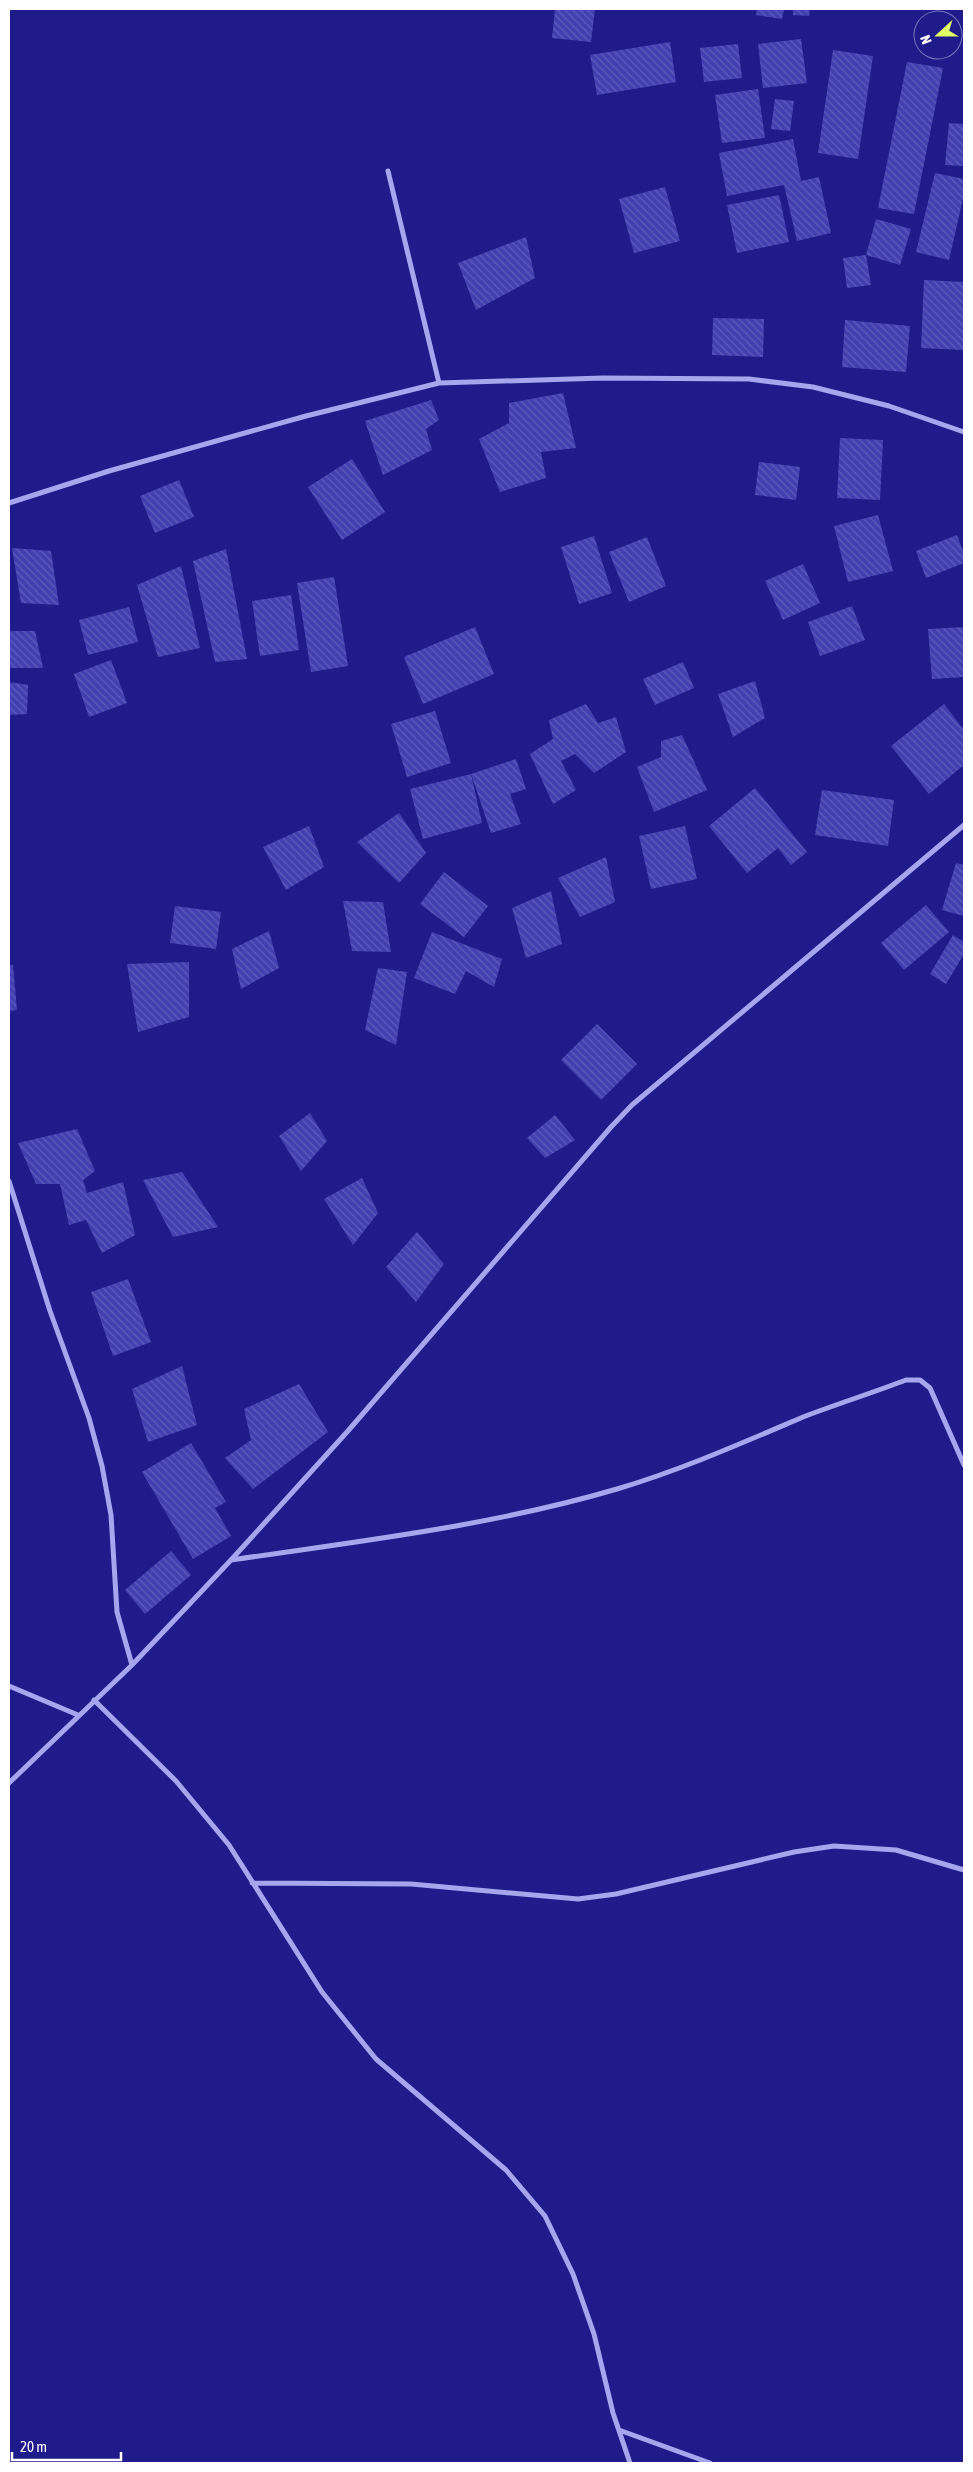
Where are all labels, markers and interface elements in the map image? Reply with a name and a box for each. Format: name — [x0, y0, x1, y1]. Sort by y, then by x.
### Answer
north arrow — [913, 10, 963, 60]
text: N — [917, 33, 935, 46]
scale bar — [12, 2430, 121, 2462]
text: 20 m — [20, 2438, 47, 2455]

